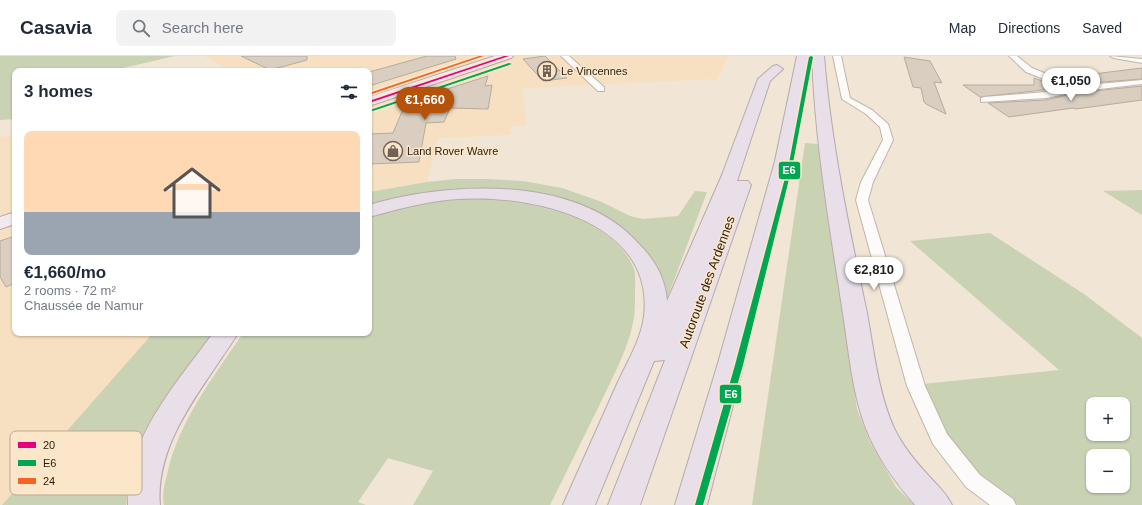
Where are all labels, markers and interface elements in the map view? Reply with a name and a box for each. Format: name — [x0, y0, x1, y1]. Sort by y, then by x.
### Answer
search box — [116, 10, 396, 46]
text: Casavia — [20, 17, 92, 38]
icon: search — [130, 17, 152, 39]
text: Search here — [162, 19, 244, 36]
text: Map — [949, 20, 976, 36]
text: Directions — [998, 20, 1060, 36]
text: Saved — [1082, 20, 1122, 36]
building icon: Le Vincennes — [536, 60, 558, 82]
place label: Le Vincennes — [561, 65, 628, 77]
pin: €1,050 — [1038, 68, 1104, 102]
text: €1,050 — [1051, 73, 1091, 88]
icon: filters — [338, 81, 360, 103]
text: 3 homes — [24, 82, 93, 101]
pin: €1,660 — [392, 87, 458, 121]
text: €1,660 — [405, 92, 445, 107]
shop icon: Land Rover Wavre — [382, 140, 404, 162]
place label: Land Rover Wavre — [407, 145, 498, 157]
icon: home — [156, 157, 228, 229]
line badge: E6 — [778, 161, 801, 180]
text: E6 — [782, 164, 796, 176]
street label: Autoroute des Ardennes — [676, 213, 738, 350]
pin: €2,810 — [841, 257, 907, 291]
text: €2,810 — [854, 262, 894, 277]
text: €1,660/mo — [24, 263, 106, 282]
text: 2 rooms · 72 m² — [24, 283, 116, 298]
text: Chaussée de Namur — [24, 298, 143, 313]
line badge: E6 — [719, 384, 742, 404]
text: E6 — [724, 388, 738, 400]
map controls — [1086, 397, 1130, 493]
button: + — [1086, 397, 1130, 441]
legend — [10, 431, 142, 495]
text: 20 — [43, 439, 55, 451]
button: − — [1086, 449, 1130, 493]
text: E6 — [43, 457, 56, 469]
text: 24 — [43, 475, 55, 487]

